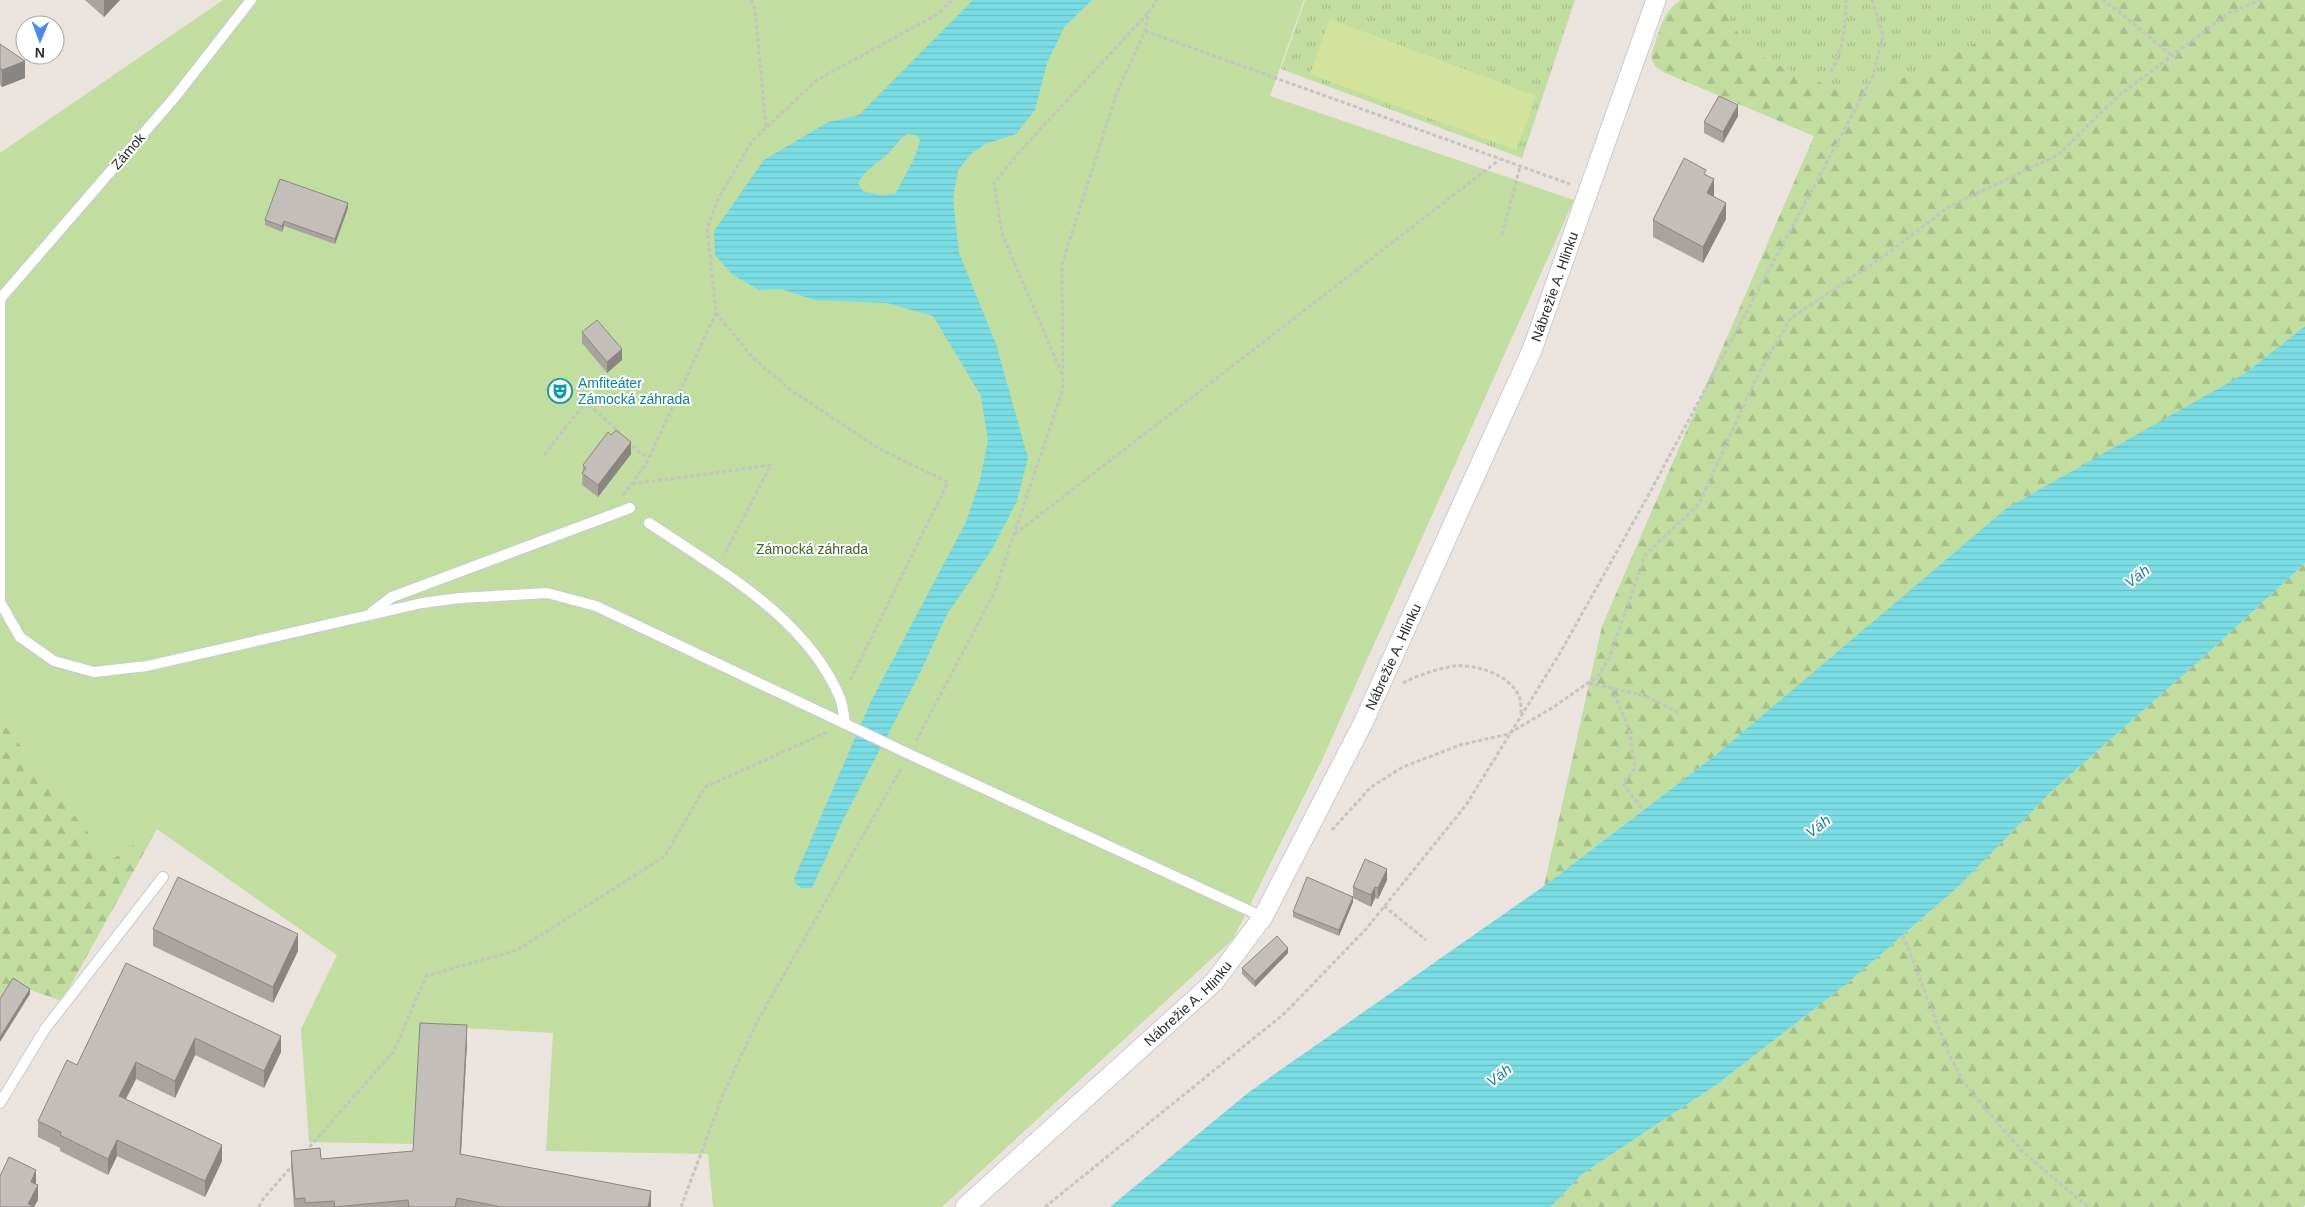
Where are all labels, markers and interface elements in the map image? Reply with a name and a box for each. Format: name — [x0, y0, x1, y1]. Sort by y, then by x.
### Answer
north arrow — [15, 15, 65, 65]
text: N — [35, 45, 45, 61]
street label: Zámok — [108, 129, 149, 172]
street label: Nábrežie A. Hlinku — [1528, 230, 1581, 344]
place label: Amfiteáter Zámocká záhrada — [578, 375, 690, 407]
theatre icon: Amfiteáter Zámocká záhrada — [547, 378, 573, 404]
park label: Zámocká záhrada — [756, 541, 868, 557]
water label: Váh — [2121, 561, 2153, 591]
street label: Nábrežie A. Hlinku — [1362, 601, 1424, 713]
water label: Váh — [1802, 811, 1834, 841]
street label: Nábrežie A. Hlinku — [1141, 958, 1235, 1049]
water label: Váh — [1483, 1060, 1515, 1090]

